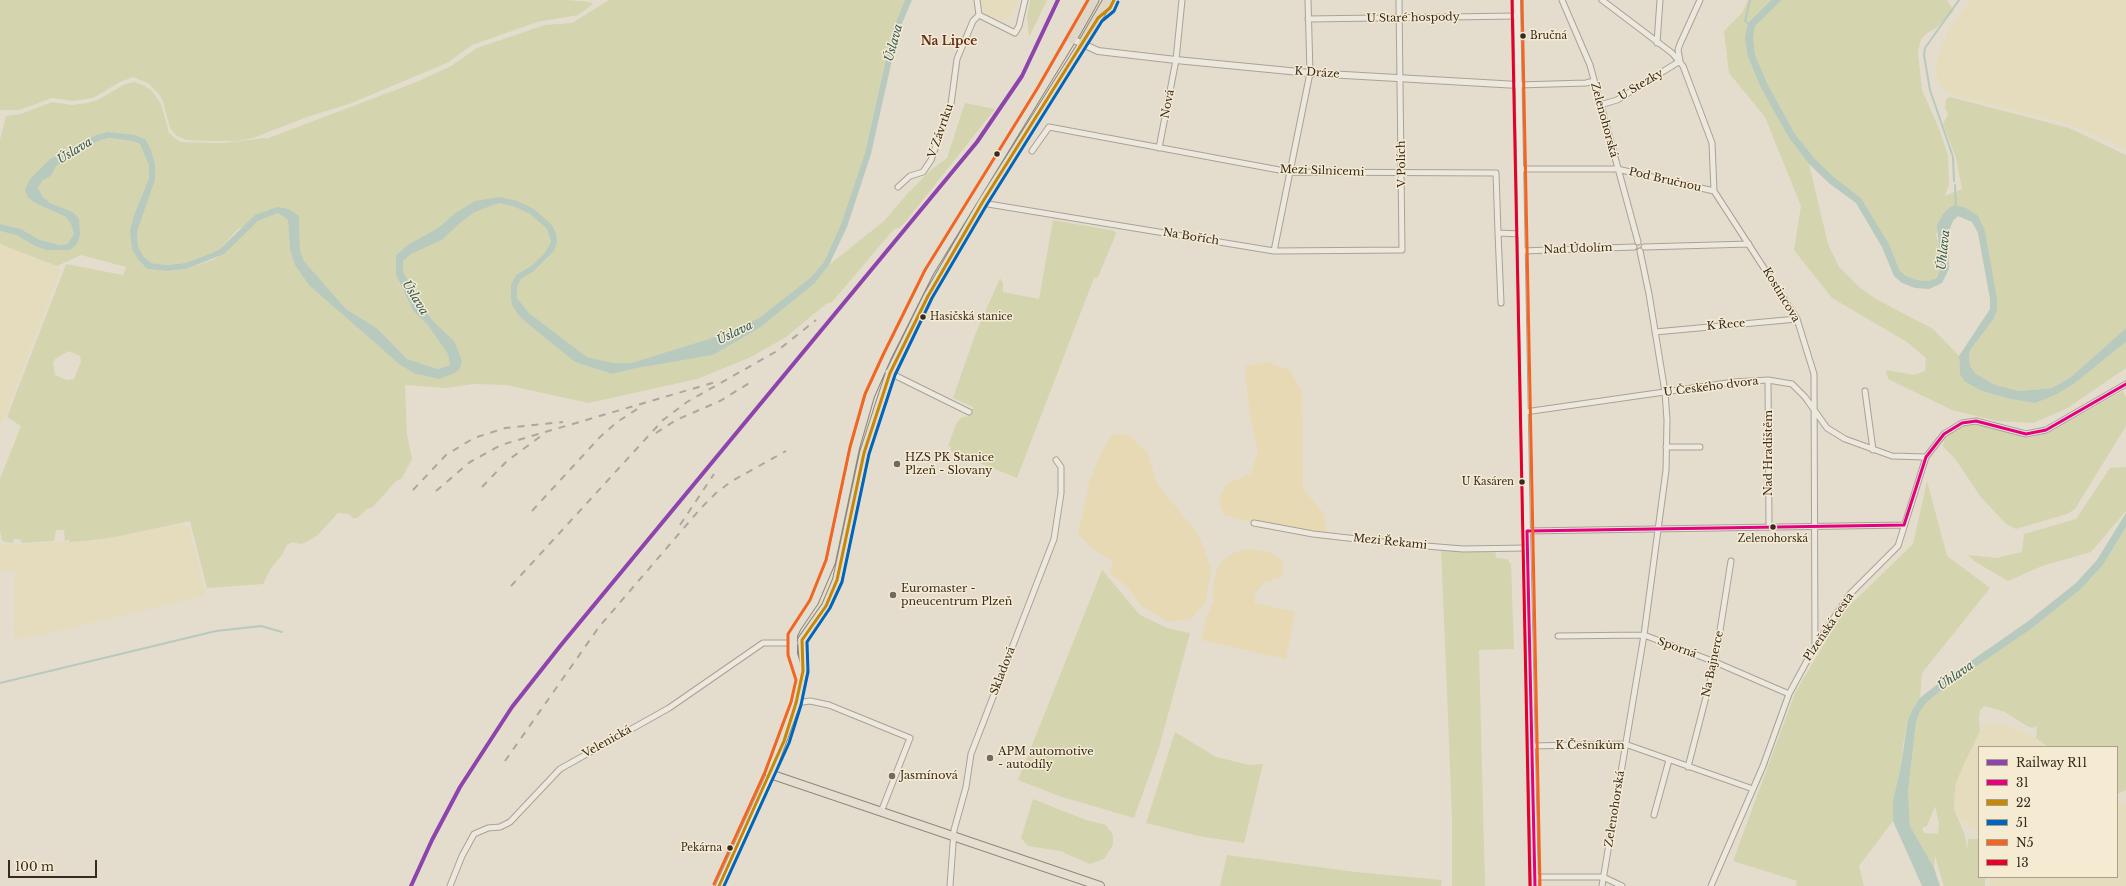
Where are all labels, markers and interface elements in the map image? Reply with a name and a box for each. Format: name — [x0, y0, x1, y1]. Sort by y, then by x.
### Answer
street label: U Staré hospody — [1366, 11, 1460, 25]
water label: Úslava — [882, 23, 906, 63]
place label: Bručná — [1530, 30, 1567, 42]
marker: Bručná — [1518, 31, 1528, 41]
district label: Na Lipce — [921, 35, 977, 49]
street label: K Dráze — [1294, 65, 1340, 81]
street label: U Stezky — [1616, 66, 1666, 104]
street label: Zelenohorská — [1588, 81, 1620, 159]
street label: Nová — [1159, 88, 1177, 120]
street label: V Závrtku — [926, 102, 956, 160]
water label: Úslava — [55, 135, 95, 167]
street label: V Polích — [1395, 140, 1409, 188]
unlabelled marker — [992, 149, 1002, 159]
street label: Mezi Silnicemi — [1280, 163, 1364, 179]
street label: Pod Bručnou — [1627, 165, 1703, 195]
street label: Na Bořích — [1162, 226, 1220, 248]
water label: Úhlava — [1935, 229, 1953, 271]
street label: Nad Údolím — [1543, 241, 1613, 257]
street label: Kostincova — [1760, 265, 1802, 325]
water label: Úslava — [399, 278, 431, 318]
place label: Hasičská stanice — [930, 311, 1012, 323]
marker: Hasičská stanice — [918, 312, 928, 322]
street label: K Řece — [1706, 317, 1746, 333]
water label: Úslava — [715, 318, 755, 348]
street label: U Českého dvora — [1663, 375, 1759, 399]
street label: Nad Hradištěm — [1762, 410, 1776, 496]
place label: HZS PK Stanice Plzeň - Slovany — [905, 451, 994, 477]
marker: HZS PK Stanice Plzeň - Slovany — [892, 459, 902, 469]
place label: U Kasáren — [1462, 476, 1514, 488]
marker: U Kasáren — [1517, 477, 1527, 487]
marker: Zelenohorská — [1768, 522, 1778, 532]
street label: Mezi Řekami — [1352, 532, 1428, 552]
place label: Zelenohorská — [1738, 533, 1808, 545]
place label: Euromaster - pneucentrum Plzeň — [901, 582, 1012, 608]
marker: Euromaster - pneucentrum Plzeň — [888, 590, 898, 600]
street label: Plzeňská cesta — [1801, 590, 1857, 664]
street label: Na Bajnerce — [1699, 629, 1727, 699]
street label: Sporná — [1656, 635, 1698, 661]
street label: Skladová — [988, 645, 1018, 697]
water label: Úhlava — [1935, 658, 1977, 694]
street label: Velenická — [580, 723, 634, 761]
street label: K Češníkům — [1555, 739, 1625, 753]
place label: APM automotive - autodíly — [998, 745, 1094, 771]
legend — [1978, 746, 2118, 878]
marker: APM automotive - autodíly — [985, 753, 995, 763]
text: Railway R11 — [2016, 755, 2087, 770]
place label: Jasmínová — [900, 769, 958, 783]
street label: Zelenohorská — [1602, 770, 1628, 848]
marker: Jasmínová — [887, 771, 897, 781]
text: 31 — [2016, 775, 2029, 790]
text: 22 — [2016, 795, 2031, 810]
text: 51 — [2016, 815, 2028, 830]
text: N5 — [2016, 835, 2034, 850]
place label: Pekárna — [681, 842, 722, 854]
marker: Pekárna — [725, 843, 735, 853]
scale bar — [10, 852, 99, 878]
text: 13 — [2016, 855, 2029, 870]
text: 100 m — [15, 859, 54, 874]

